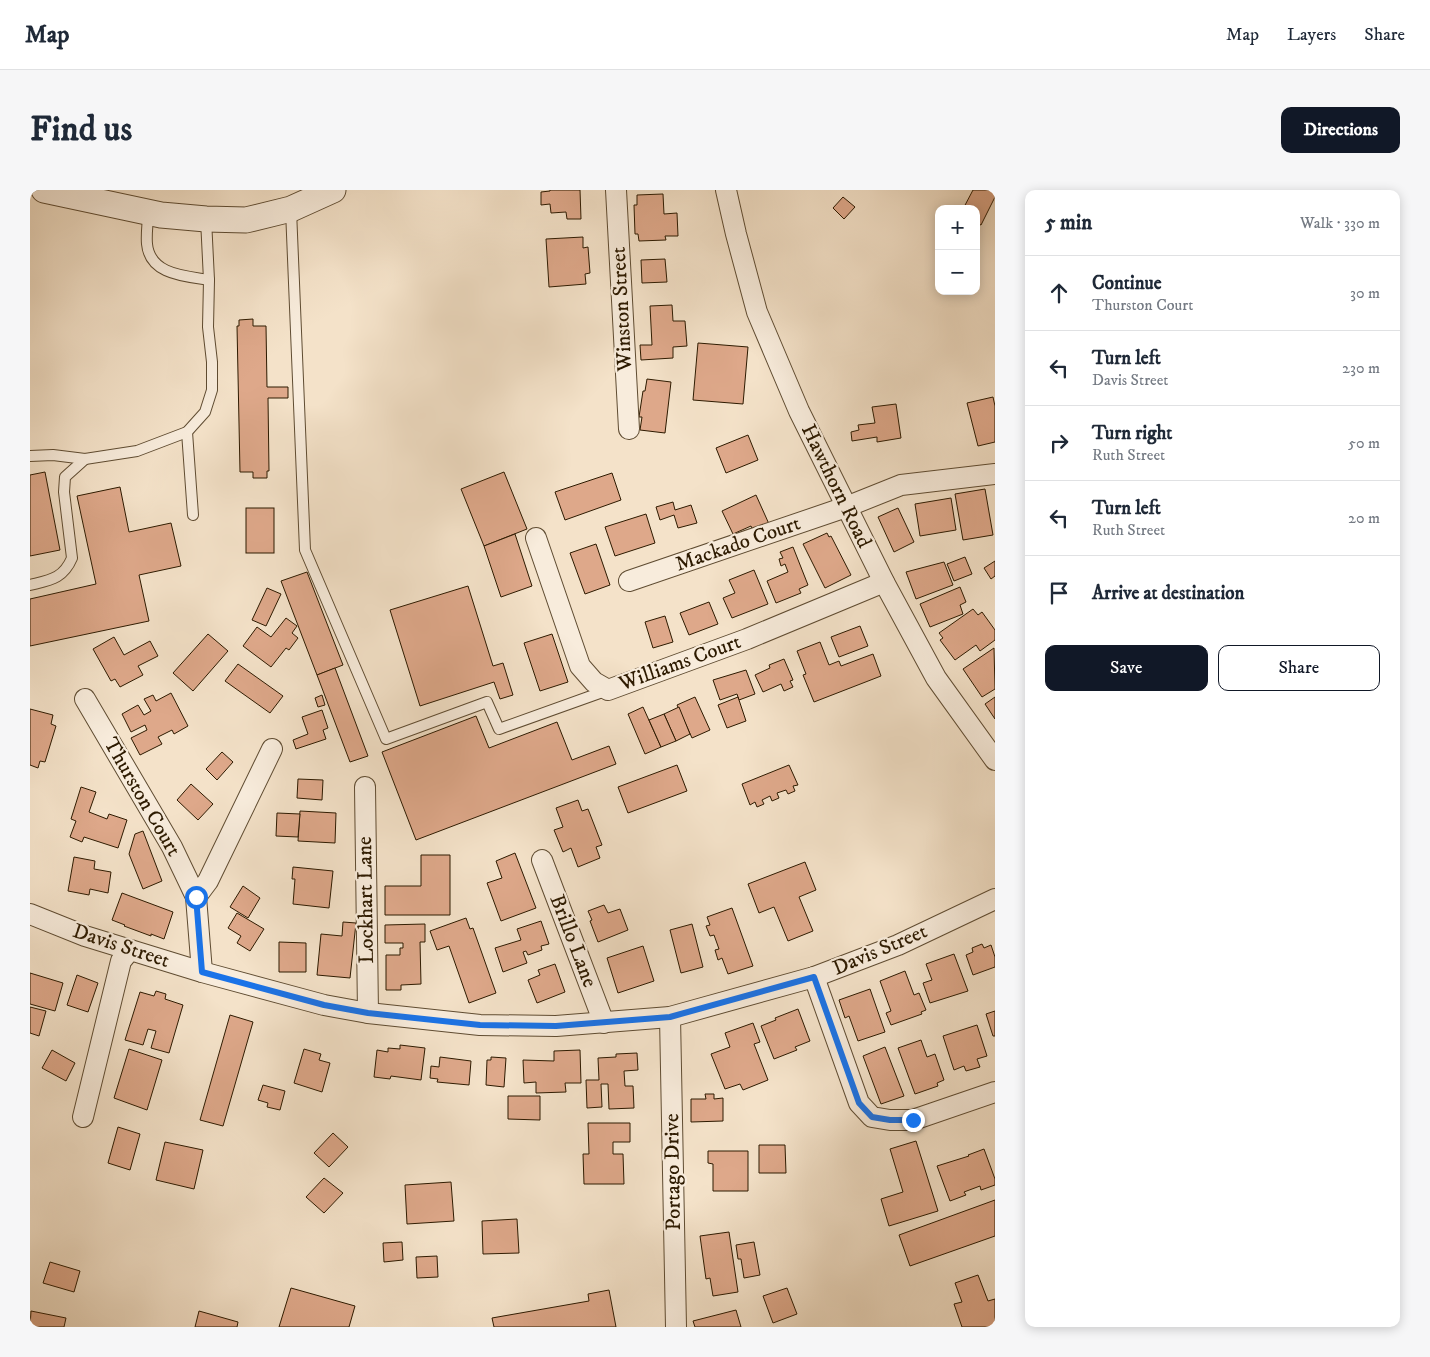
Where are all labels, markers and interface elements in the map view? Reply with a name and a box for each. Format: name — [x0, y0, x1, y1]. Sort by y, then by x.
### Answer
text: Map — [25, 20, 69, 50]
text: Map — [1226, 24, 1259, 46]
text: Layers — [1287, 24, 1336, 46]
text: Share — [1364, 24, 1405, 46]
button: Directions — [1281, 107, 1400, 153]
text: Find us — [30, 108, 132, 152]
map controls — [935, 205, 980, 295]
button: + — [935, 205, 980, 250]
text: 5 min — [1045, 210, 1092, 236]
text: Walk · 330 m — [1300, 213, 1380, 233]
street label: Winston Street — [606, 246, 638, 373]
button: − — [935, 250, 980, 295]
text: Continue — [1092, 272, 1162, 295]
icon: ahead — [1045, 279, 1073, 307]
text: 30 m — [1350, 283, 1380, 303]
text: Thurston Court — [1092, 295, 1193, 315]
text: Turn left — [1092, 347, 1161, 370]
icon: left — [1045, 354, 1073, 382]
text: 230 m — [1342, 358, 1380, 378]
text: Davis Street — [1092, 370, 1168, 390]
street label: Hawthorn Road — [795, 420, 877, 553]
text: Turn right — [1092, 422, 1172, 445]
icon: right — [1045, 429, 1073, 457]
text: 50 m — [1348, 433, 1380, 453]
text: Ruth Street — [1092, 445, 1165, 465]
text: Turn left — [1092, 497, 1161, 520]
icon: left — [1045, 504, 1073, 532]
text: 20 m — [1348, 508, 1380, 528]
street label: Mackado Court — [672, 510, 804, 578]
text: Ruth Street — [1092, 520, 1165, 540]
icon: arrive — [1045, 579, 1073, 607]
text: Arrive at destination — [1092, 582, 1244, 605]
street label: Williams Court — [615, 629, 745, 697]
button: Save — [1045, 645, 1208, 691]
button: Share — [1218, 645, 1380, 691]
street label: Thurston Court — [97, 733, 187, 861]
street label: Lockhart Lane — [352, 836, 380, 964]
route start — [185, 886, 208, 909]
street label: Brillo Lane — [543, 891, 603, 991]
street label: Davis Street — [69, 918, 173, 974]
street label: Davis Street — [829, 918, 932, 982]
route end — [902, 1109, 925, 1132]
street label: Portago Drive — [659, 1113, 687, 1231]

